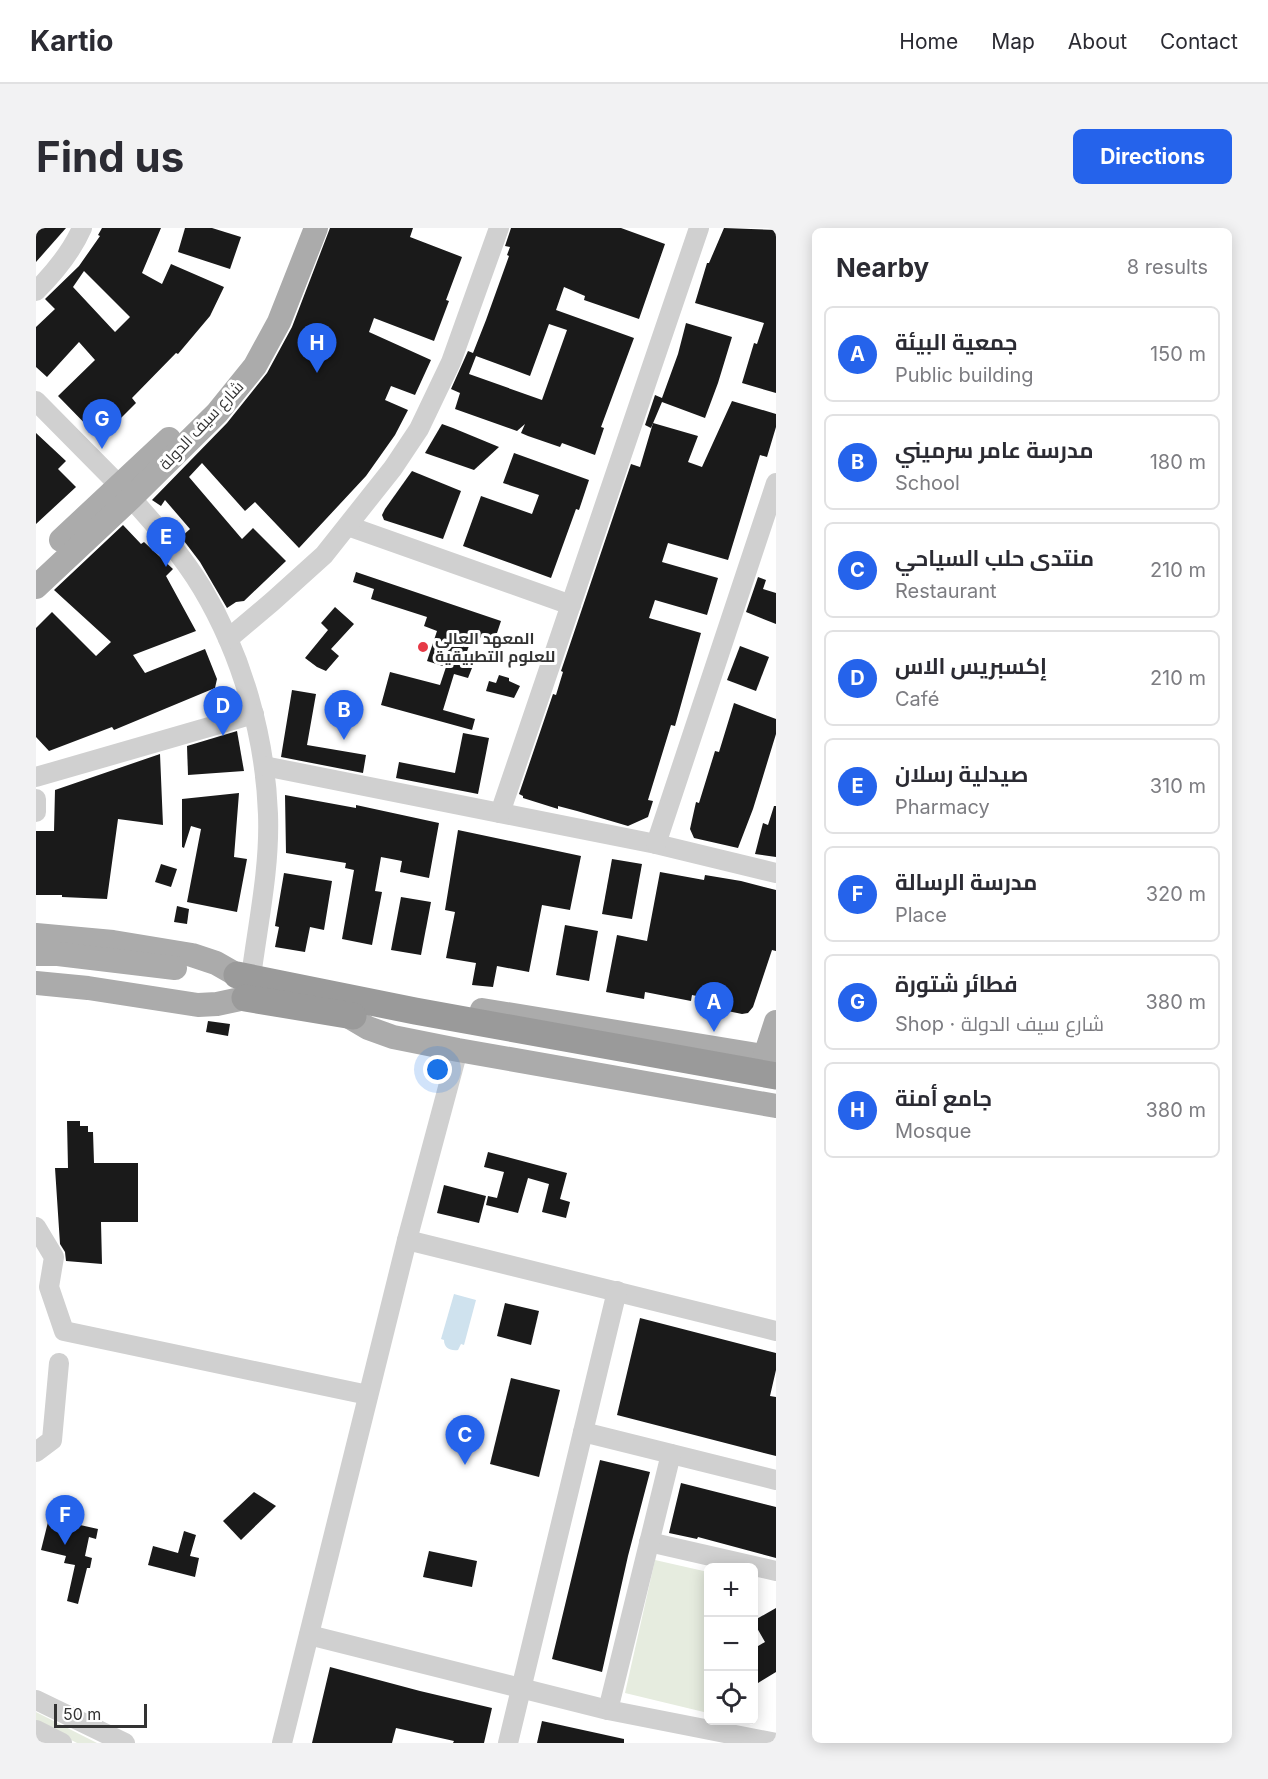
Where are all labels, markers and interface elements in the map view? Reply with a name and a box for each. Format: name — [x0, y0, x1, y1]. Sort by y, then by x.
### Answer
text: Kartio — [30, 24, 113, 58]
text: Home — [899, 29, 958, 54]
text: Map — [991, 29, 1035, 54]
text: About — [1068, 29, 1127, 54]
text: Contact — [1160, 29, 1238, 54]
button: Directions — [1073, 129, 1232, 184]
text: Find us — [36, 131, 184, 182]
text: Nearby — [836, 252, 929, 283]
text: 8 results — [1127, 255, 1208, 279]
pin: H — [298, 324, 336, 373]
text: جمعية البيئة — [895, 329, 1018, 355]
text: A — [850, 342, 865, 366]
text: 150 m — [1150, 342, 1206, 366]
text: Public building — [895, 363, 1034, 387]
street label: شارع سيف الدولة — [155, 376, 249, 475]
pin: G — [82, 400, 122, 449]
text: مدرسة عامر سرميني — [895, 437, 1094, 463]
text: B — [851, 450, 864, 474]
text: 180 m — [1150, 450, 1206, 474]
text: School — [895, 471, 960, 495]
pin: E — [146, 518, 186, 567]
text: منتدى حلب السياحي — [895, 545, 1094, 571]
text: C — [850, 558, 865, 582]
text: 210 m — [1150, 558, 1206, 582]
text: Restaurant — [895, 579, 997, 603]
place label: المعهد العالي للعلوم التطبيقية — [435, 628, 555, 668]
marker: المعهد العالي للعلوم التطبيقية — [416, 640, 430, 654]
text: إكسبريس الاس — [895, 653, 1047, 679]
text: D — [850, 666, 865, 690]
text: 210 m — [1150, 666, 1206, 690]
pin: D — [204, 686, 243, 736]
text: Café — [895, 687, 939, 711]
pin: B — [324, 690, 364, 740]
text: صيدلية رسلان — [895, 761, 1028, 787]
text: E — [851, 774, 864, 798]
text: 310 m — [1150, 774, 1206, 798]
text: Pharmacy — [895, 795, 990, 819]
text: مدرسة الرسالة — [895, 869, 1037, 895]
text: F — [852, 882, 863, 906]
text: 320 m — [1146, 882, 1206, 906]
text: Place — [895, 903, 947, 927]
text: فطائر شتورة — [895, 971, 1018, 997]
pin: A — [694, 982, 734, 1032]
text: G — [850, 990, 865, 1014]
text: 380 m — [1146, 990, 1206, 1014]
text: Shop · شارع سيف الدولة — [895, 1012, 1104, 1036]
your location — [423, 1055, 452, 1084]
text: جامع أمنة — [895, 1085, 992, 1111]
text: H — [850, 1098, 865, 1122]
text: 380 m — [1146, 1098, 1206, 1122]
text: Mosque — [895, 1119, 971, 1143]
pin: C — [446, 1416, 484, 1465]
pin: F — [45, 1496, 84, 1545]
map controls — [704, 1563, 758, 1725]
button: + — [704, 1563, 758, 1617]
button: − — [704, 1617, 758, 1671]
button: locate — [704, 1671, 758, 1725]
scale bar — [54, 1701, 147, 1728]
text: 50 m — [63, 1704, 101, 1724]

